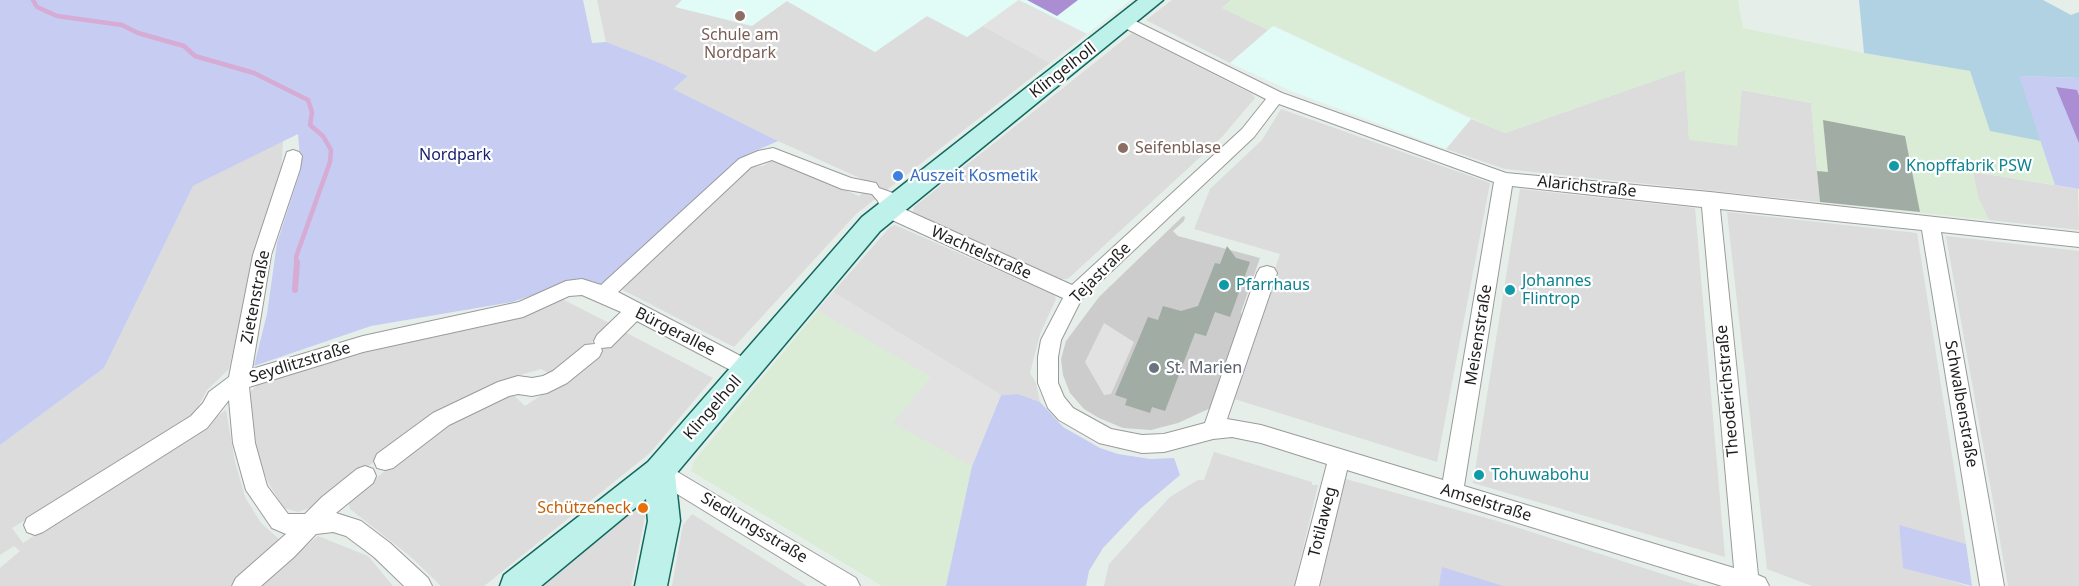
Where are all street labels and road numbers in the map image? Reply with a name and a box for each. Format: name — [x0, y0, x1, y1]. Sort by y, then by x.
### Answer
street label: Klingelholl — [1026, 39, 1100, 103]
street label: Alarichstraße — [1537, 172, 1637, 202]
street label: Wachtelstraße — [928, 222, 1034, 284]
street label: Tejastraße — [1067, 239, 1135, 307]
street label: Zietenstraße — [238, 249, 274, 345]
street label: Meisenstraße — [1462, 283, 1496, 387]
street label: Bürgerallee — [632, 304, 718, 360]
street label: Theoderichstraße — [1713, 324, 1743, 458]
street label: Seydlitzstraße — [247, 338, 353, 388]
street label: Schwalbenstraße — [1940, 339, 1982, 469]
street label: Klingelholl — [680, 372, 746, 444]
street label: Amselstraße — [1438, 480, 1534, 526]
street label: Totilaweg — [1305, 485, 1341, 559]
street label: Siedlungsstraße — [697, 489, 811, 567]

